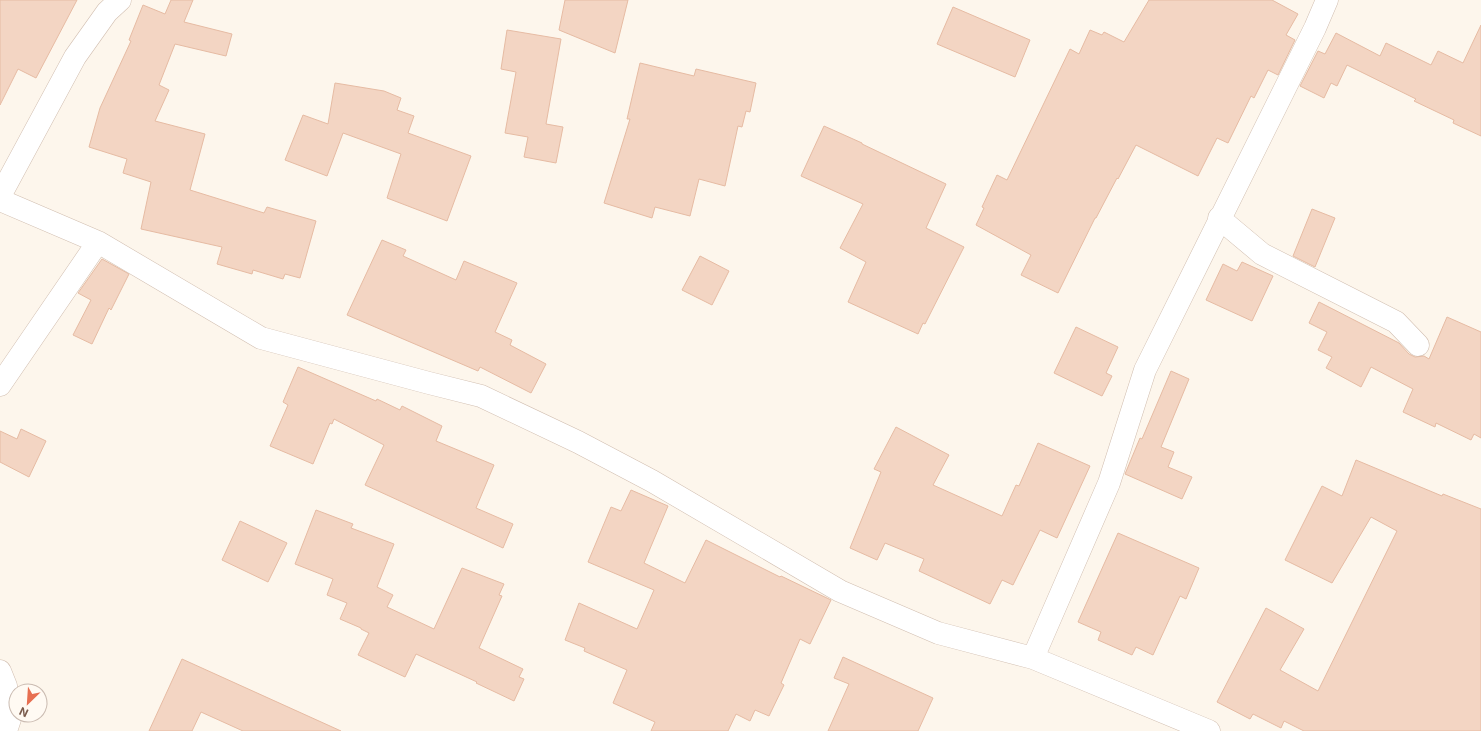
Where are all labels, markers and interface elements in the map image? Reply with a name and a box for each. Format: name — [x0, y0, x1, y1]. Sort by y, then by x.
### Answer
north arrow — [8, 683, 48, 723]
text: N — [17, 704, 31, 720]

